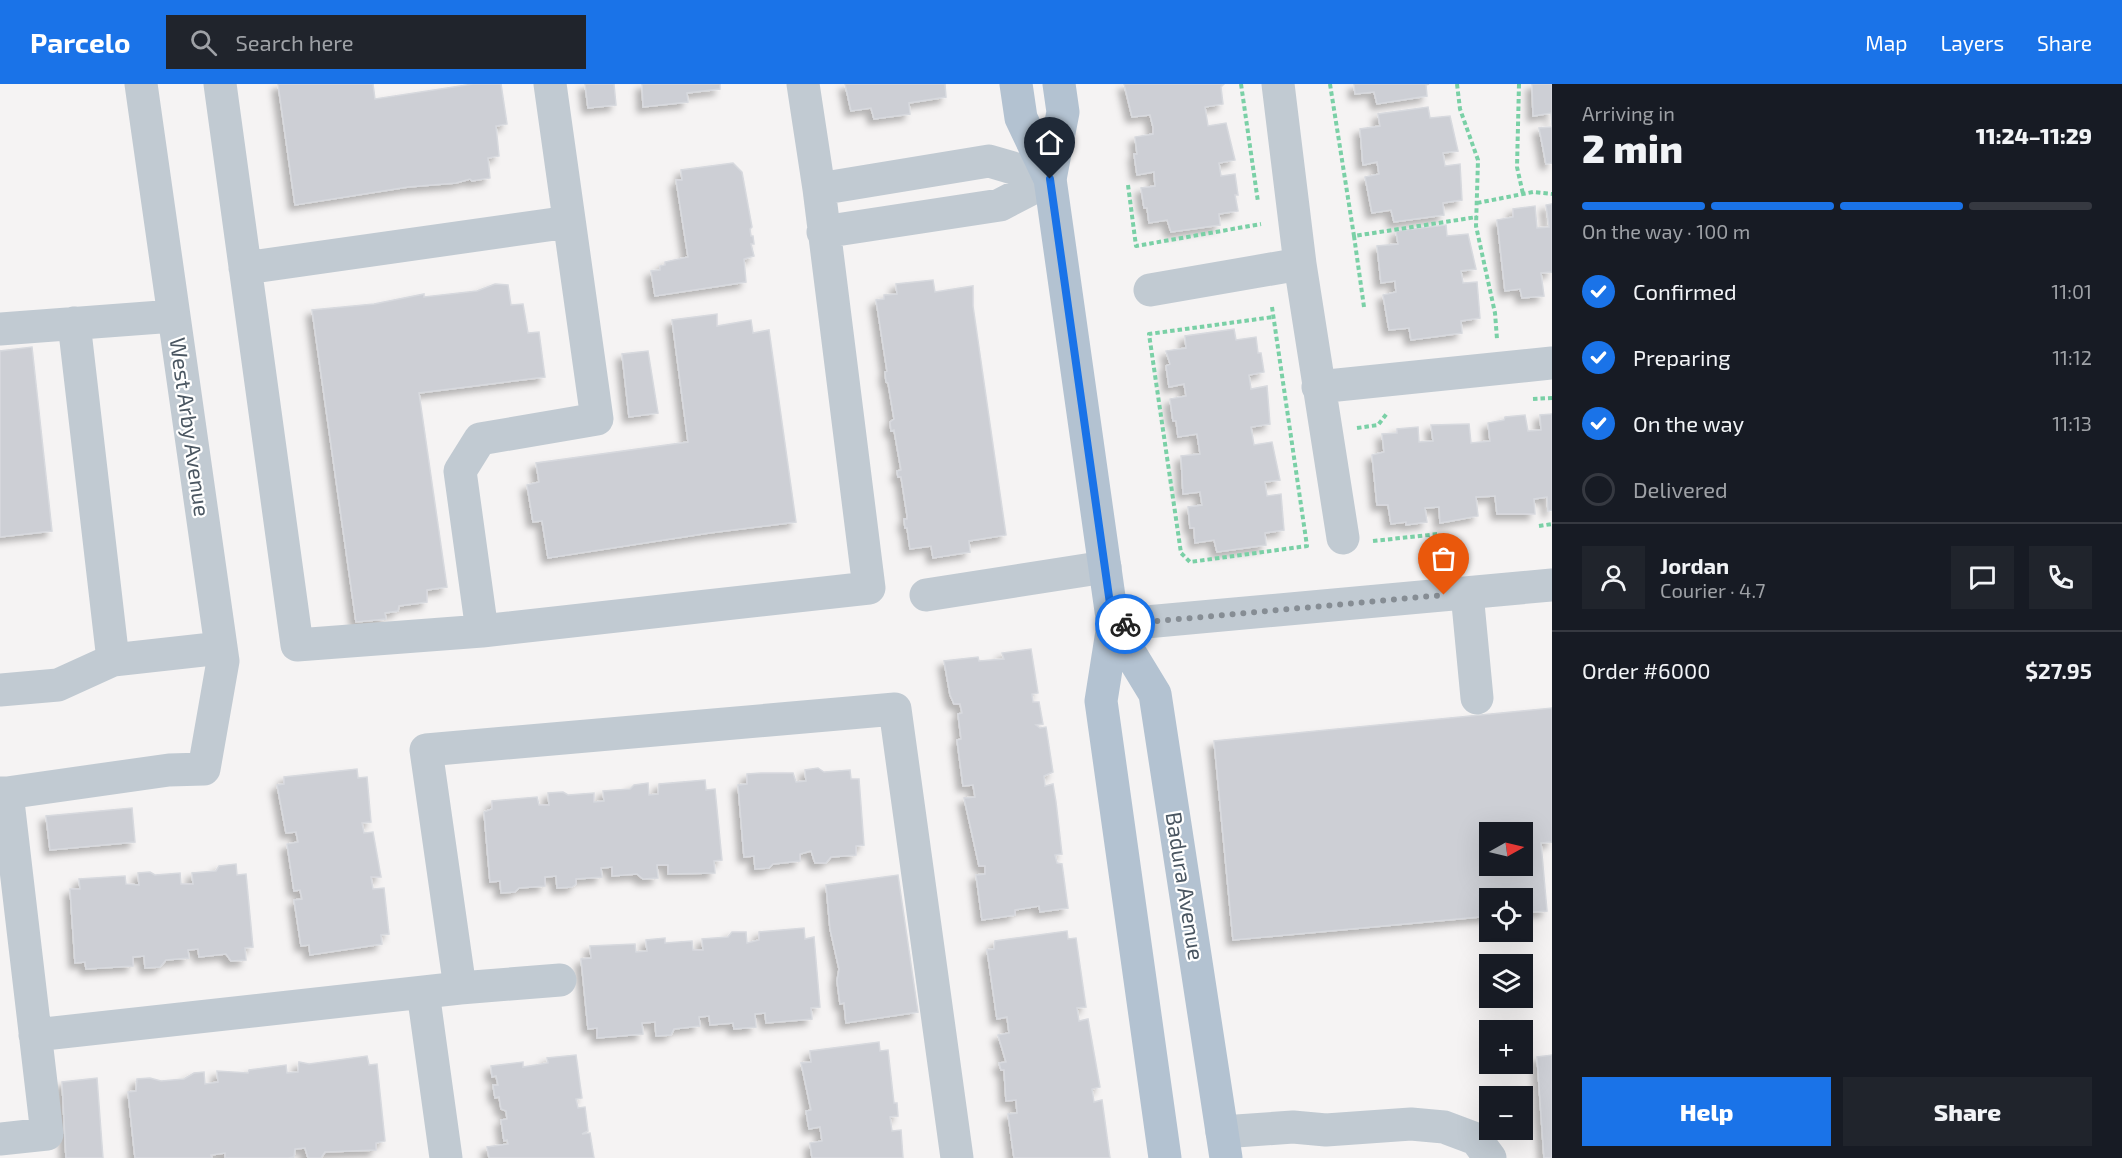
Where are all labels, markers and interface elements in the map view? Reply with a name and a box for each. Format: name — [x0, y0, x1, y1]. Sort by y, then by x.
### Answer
search box — [166, 15, 586, 69]
text: Parcelo — [30, 25, 130, 59]
icon: search — [187, 26, 220, 59]
text: Search here — [235, 29, 354, 55]
text: Map — [1865, 30, 1907, 55]
text: Layers — [1940, 30, 2004, 55]
text: Share — [2037, 30, 2092, 55]
text: Arriving in — [1582, 101, 1675, 125]
pin — [1024, 117, 1075, 179]
text: 11:24–11:29 — [1976, 122, 2092, 148]
text: 2 min — [1582, 124, 1683, 171]
icon: home — [1033, 126, 1066, 159]
text: On the way · 100 m — [1582, 219, 1750, 243]
icon: check — [1582, 275, 1615, 308]
text: Confirmed — [1633, 278, 1737, 304]
text: 11:01 — [2051, 279, 2092, 303]
street label: West Arby Avenue — [166, 336, 216, 518]
icon: check — [1582, 341, 1615, 374]
text: Preparing — [1633, 344, 1731, 370]
text: 11:12 — [2052, 345, 2092, 369]
icon: check — [1582, 407, 1615, 440]
text: On the way — [1633, 410, 1744, 436]
text: 11:13 — [2052, 411, 2092, 435]
text: Delivered — [1633, 476, 1728, 502]
pin — [1418, 533, 1469, 595]
icon: bag — [1427, 542, 1460, 575]
button: person — [1582, 546, 1645, 609]
button: chat — [1951, 546, 2014, 609]
button: phone — [2029, 546, 2092, 609]
text: Jordan — [1660, 552, 1729, 578]
text: Courier · 4.7 — [1660, 578, 1766, 602]
courier — [1095, 594, 1155, 654]
icon: bike — [1109, 608, 1142, 641]
text: Order #6000 — [1582, 657, 1710, 683]
text: $27.95 — [2025, 657, 2092, 683]
street label: Badura Avenue — [1161, 810, 1211, 962]
north arrow — [1479, 822, 1533, 876]
map controls — [1479, 822, 1533, 1140]
button: locate — [1479, 888, 1533, 942]
button: layers — [1479, 954, 1533, 1008]
button: + — [1479, 1020, 1533, 1074]
button: Help — [1582, 1077, 1831, 1146]
button: Share — [1843, 1077, 2092, 1146]
button: − — [1479, 1086, 1533, 1140]

